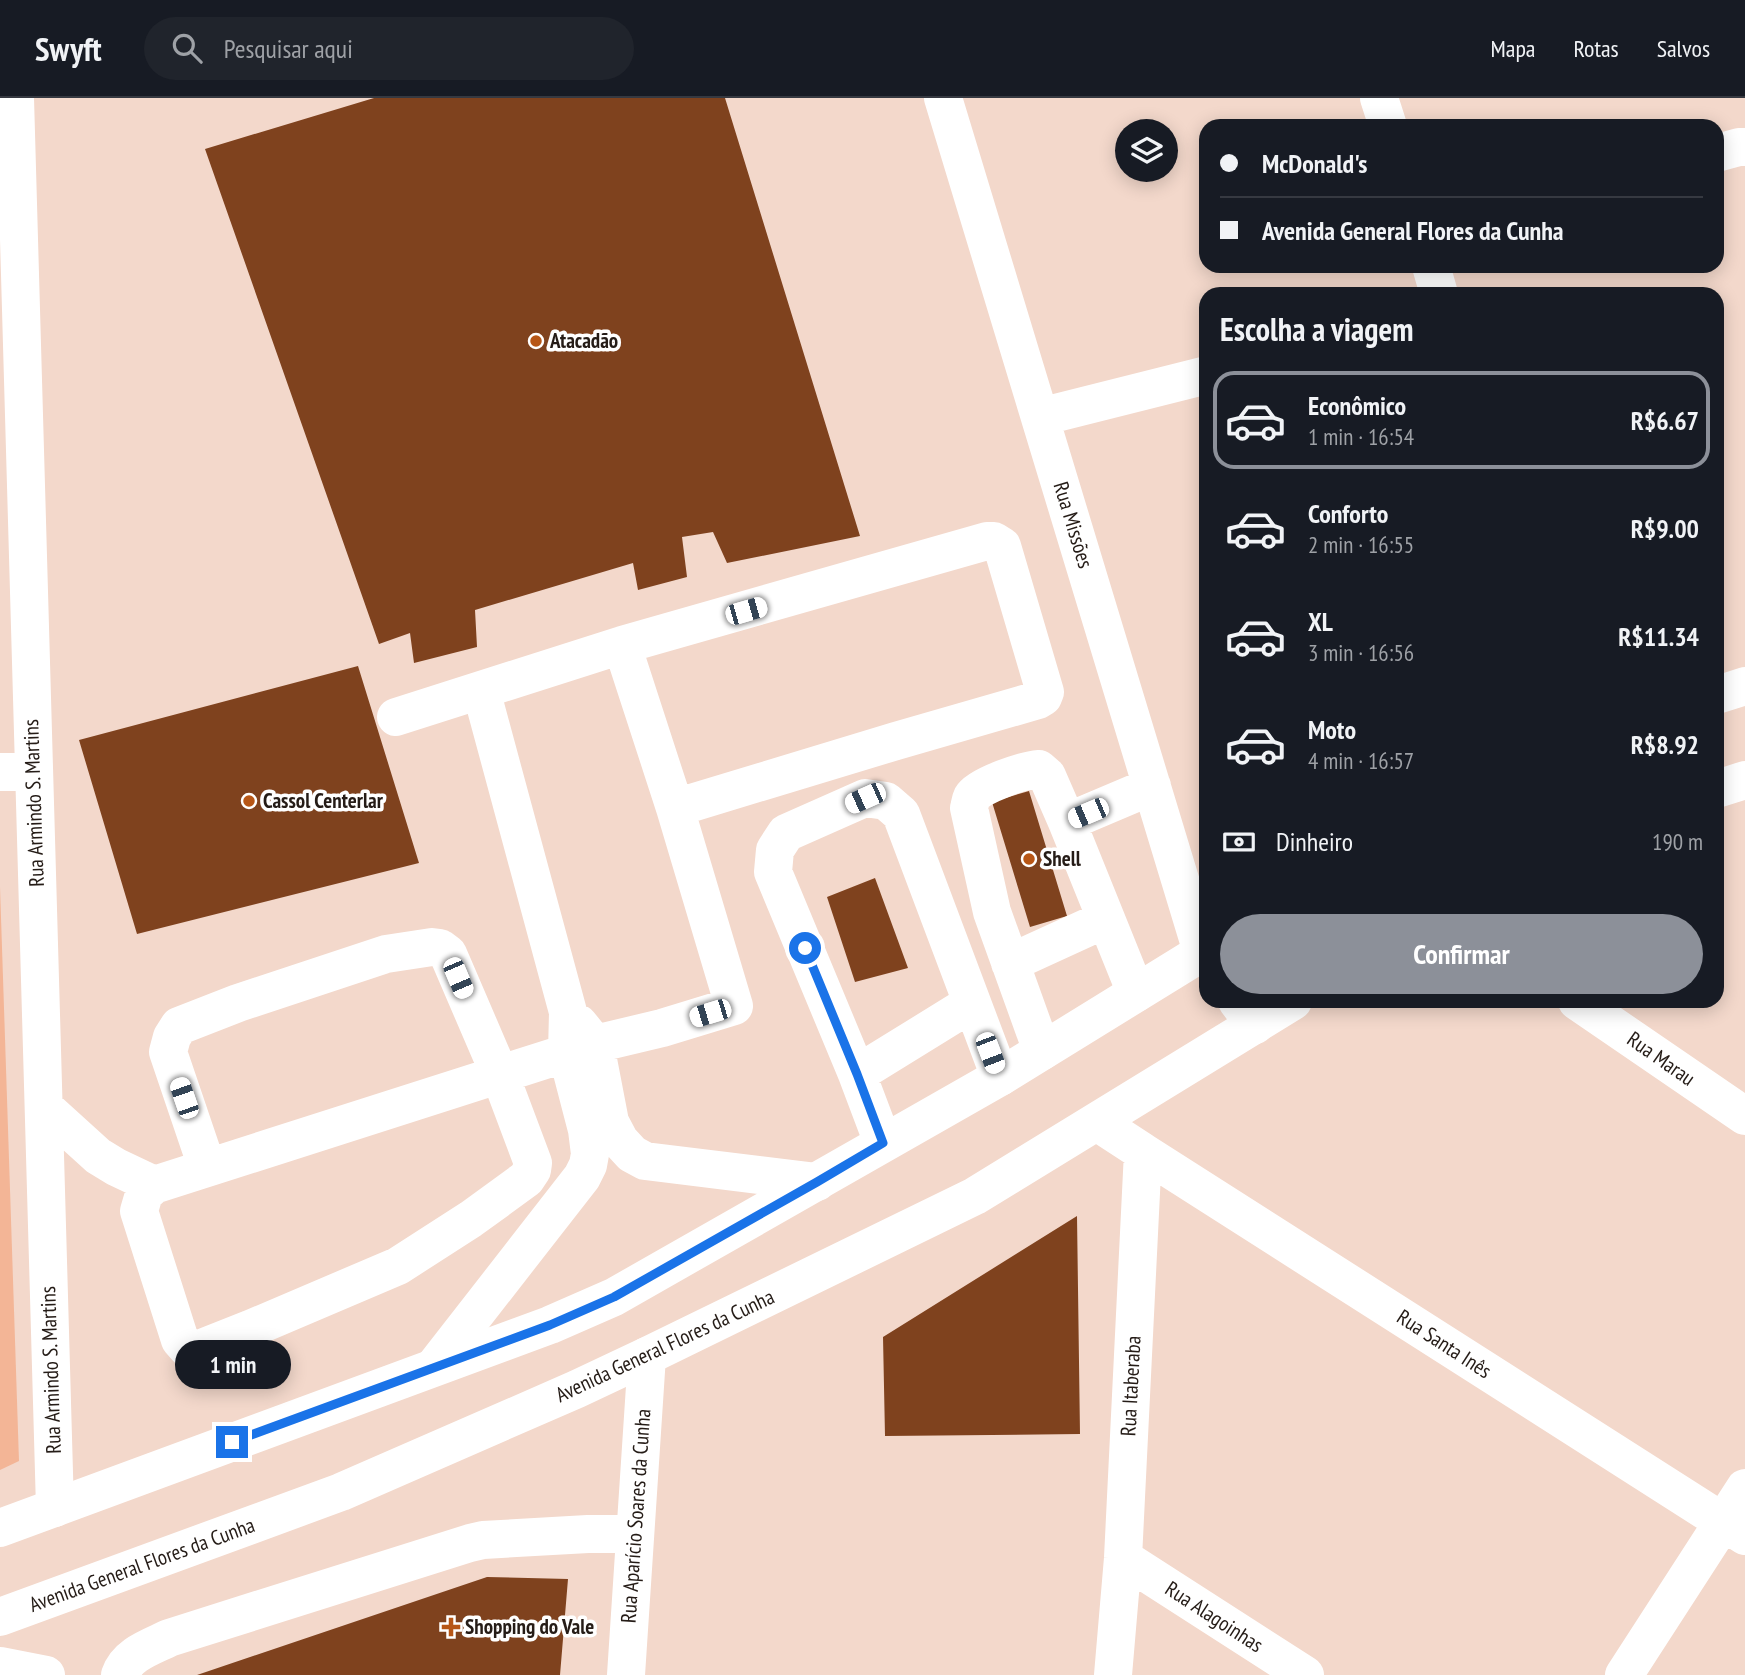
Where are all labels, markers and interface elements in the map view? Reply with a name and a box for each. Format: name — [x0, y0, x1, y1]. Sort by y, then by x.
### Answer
search box — [144, 17, 634, 80]
text: Swyft — [35, 27, 102, 70]
icon: search — [168, 29, 206, 67]
text: Pesquisar aqui — [224, 32, 353, 65]
text: Mapa — [1491, 33, 1535, 64]
text: Rotas — [1573, 33, 1619, 64]
text: Salvos — [1657, 33, 1710, 64]
map controls — [1115, 119, 1178, 182]
button: layers — [1115, 119, 1178, 182]
text: McDonald's — [1262, 147, 1367, 180]
text: Avenida General Flores da Cunha — [1262, 214, 1564, 247]
text: Escolha a viagem — [1220, 308, 1413, 350]
place label: Atacadão — [549, 327, 618, 354]
marker: Atacadão — [528, 333, 544, 349]
icon: car — [1224, 389, 1287, 452]
text: Econômico — [1308, 389, 1406, 422]
text: R$6.67 — [1631, 404, 1699, 437]
text: 1 min · 16:54 — [1308, 422, 1414, 451]
street label: Rua Missões — [1048, 478, 1099, 571]
icon: car — [1224, 497, 1287, 560]
text: Conforto — [1308, 497, 1388, 530]
text: R$9.00 — [1631, 512, 1699, 545]
text: 2 min · 16:55 — [1308, 530, 1414, 559]
car — [723, 595, 770, 627]
icon: car — [1224, 605, 1287, 668]
text: XL — [1308, 605, 1333, 638]
text: R$11.34 — [1618, 620, 1699, 653]
text: 3 min · 16:56 — [1308, 638, 1414, 667]
icon: car — [1224, 713, 1287, 776]
text: Moto — [1308, 713, 1356, 746]
street label: Rua Armindo S. Martins — [17, 719, 50, 887]
text: R$8.92 — [1631, 728, 1699, 761]
text: 4 min · 16:57 — [1308, 746, 1414, 775]
car — [842, 780, 889, 816]
place label: Cassol Centerlar — [263, 787, 384, 814]
marker: Cassol Centerlar — [241, 793, 257, 809]
car — [1065, 795, 1112, 831]
icon: cash — [1220, 823, 1258, 861]
text: Dinheiro — [1276, 825, 1353, 858]
text: 190 m — [1652, 827, 1703, 856]
place label: Shell — [1043, 845, 1082, 872]
marker: Shell — [1021, 851, 1037, 867]
button: Confirmar — [1220, 914, 1703, 994]
route start — [789, 932, 821, 964]
car — [441, 955, 476, 1001]
car — [687, 997, 734, 1029]
street label: Rua Marau — [1622, 1025, 1701, 1092]
car — [973, 1030, 1008, 1076]
car — [168, 1075, 201, 1121]
street label: Avenida General Flores da Cunha — [551, 1283, 778, 1408]
street label: Rua Armindo S. Martins — [34, 1286, 67, 1454]
street label: Rua Santa Inês — [1392, 1303, 1497, 1384]
street label: Rua Itaberaba — [1114, 1335, 1147, 1437]
callout: 1 min — [174, 1340, 290, 1390]
text: 1 min — [210, 1350, 256, 1379]
street label: Rua Aparício Soares da Cunha — [615, 1408, 656, 1624]
route end — [216, 1426, 248, 1458]
street label: Avenida General Flores da Cunha — [25, 1511, 258, 1618]
street label: Rua Alagoinhas — [1160, 1575, 1268, 1658]
place label: Shopping do Vale — [465, 1613, 594, 1640]
marker: Shopping do Vale — [443, 1619, 459, 1635]

